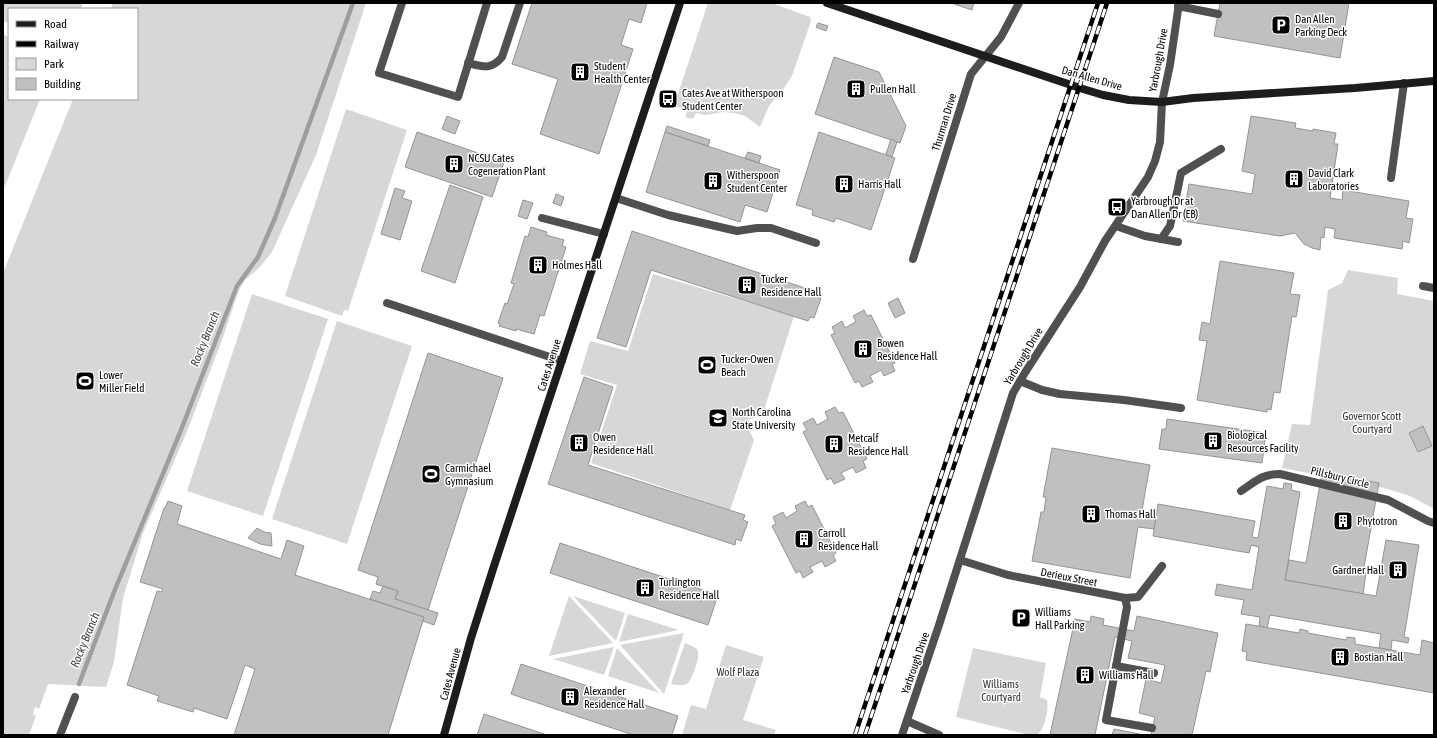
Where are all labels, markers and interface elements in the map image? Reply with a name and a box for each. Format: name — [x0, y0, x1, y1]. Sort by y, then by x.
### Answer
legend — [8, 8, 138, 100]
place label: Dan Allen Parking Deck — [1295, 13, 1347, 38]
parking icon: Dan Allen Parking Deck — [1270, 14, 1292, 36]
text: Road — [44, 17, 67, 31]
street label: Yarbrough Drive — [1146, 27, 1170, 93]
text: Railway — [44, 37, 79, 51]
text: Park — [44, 57, 65, 71]
place label: Student Health Center — [594, 60, 651, 85]
building icon: Student Health Center — [569, 61, 591, 83]
street label: Dan Allen Drive — [1060, 64, 1124, 92]
text: Building — [44, 77, 82, 91]
building icon: Pullen Hall — [845, 78, 867, 100]
place label: Pullen Hall — [870, 83, 916, 95]
place label: Cates Ave at Witherspoon Student Center — [682, 87, 784, 112]
bus stop icon: Cates Ave at Witherspoon Student Center — [657, 88, 679, 110]
street label: Thurman Drive — [930, 92, 958, 152]
place label: NCSU Cates Cogeneration Plant — [468, 152, 546, 177]
building icon: NCSU Cates Cogeneration Plant — [443, 153, 465, 175]
place label: David Clark Laboratories — [1308, 167, 1359, 192]
building icon: David Clark Laboratories — [1283, 168, 1305, 190]
place label: Witherspoon Student Center — [727, 169, 788, 194]
building icon: Witherspoon Student Center — [702, 170, 724, 192]
building icon: Harris Hall — [833, 173, 855, 195]
place label: Harris Hall — [858, 178, 901, 190]
place label: Yarbrough Dr at Dan Allen Dr (EB) — [1131, 195, 1199, 220]
bus stop icon: Yarbrough Dr at Dan Allen Dr (EB) — [1106, 196, 1128, 218]
building icon: Holmes Hall — [527, 254, 549, 276]
place label: Holmes Hall — [552, 259, 602, 271]
place label: Tucker Residence Hall — [761, 273, 821, 298]
building icon: Tucker Residence Hall — [736, 274, 758, 296]
water label: Rocky Branch — [188, 309, 223, 369]
street label: Yarbrough Drive — [1001, 325, 1045, 387]
street label: Cates Avenue — [535, 337, 563, 393]
place label: Bowen Residence Hall — [877, 337, 937, 362]
building icon: Bowen Residence Hall — [852, 338, 874, 360]
place label: Tucker-Owen Beach — [721, 353, 773, 378]
sports icon: Tucker-Owen Beach — [696, 354, 718, 376]
place label: Lower Miller Field — [99, 369, 144, 394]
sports icon: Lower Miller Field — [74, 370, 96, 392]
place label: North Carolina State University — [732, 406, 796, 431]
school or university icon: North Carolina State University — [707, 407, 729, 429]
park label: Governor Scott Courtyard — [1342, 410, 1402, 435]
place label: Biological Resources Facility — [1227, 429, 1299, 454]
building icon: Biological Resources Facility — [1202, 430, 1224, 452]
place label: Owen Residence Hall — [593, 431, 653, 456]
building icon: Owen Residence Hall — [568, 432, 590, 454]
place label: Metcalf Residence Hall — [848, 432, 908, 457]
building icon: Metcalf Residence Hall — [823, 433, 845, 455]
place label: Carmichael Gymnasium — [445, 462, 493, 487]
sports icon: Carmichael Gymnasium — [420, 463, 442, 485]
street label: Pillsbury Circle — [1310, 464, 1370, 490]
building icon: Thomas Hall — [1080, 503, 1102, 525]
place label: Thomas Hall — [1105, 508, 1156, 520]
building icon: Phytotron — [1332, 510, 1354, 532]
place label: Phytotron — [1357, 515, 1397, 527]
place label: Carroll Residence Hall — [818, 527, 878, 552]
building icon: Carroll Residence Hall — [793, 528, 815, 550]
building icon: Gardner Hall — [1387, 559, 1409, 581]
place label: Gardner Hall — [1332, 564, 1384, 576]
street label: Derieux Street — [1040, 566, 1098, 588]
place label: Turlington Residence Hall — [659, 576, 719, 601]
building icon: Turlington Residence Hall — [634, 577, 656, 599]
place label: Williams Hall Parking — [1035, 606, 1085, 631]
parking icon: Williams Hall Parking — [1010, 607, 1032, 629]
water label: Rocky Branch — [68, 610, 103, 670]
street label: Yarbrough Drive — [899, 631, 931, 695]
street label: Cates Avenue — [437, 646, 463, 702]
building icon: Bostian Hall — [1329, 646, 1351, 668]
place label: Bostian Hall — [1354, 651, 1403, 663]
building icon: Williams Hall — [1074, 664, 1096, 686]
park label: Wolf Plaza — [717, 666, 759, 678]
place label: Williams Hall — [1099, 669, 1154, 681]
park label: Williams Courtyard — [981, 678, 1021, 703]
place label: Alexander Residence Hall — [584, 685, 644, 710]
building icon: Alexander Residence Hall — [559, 686, 581, 708]

